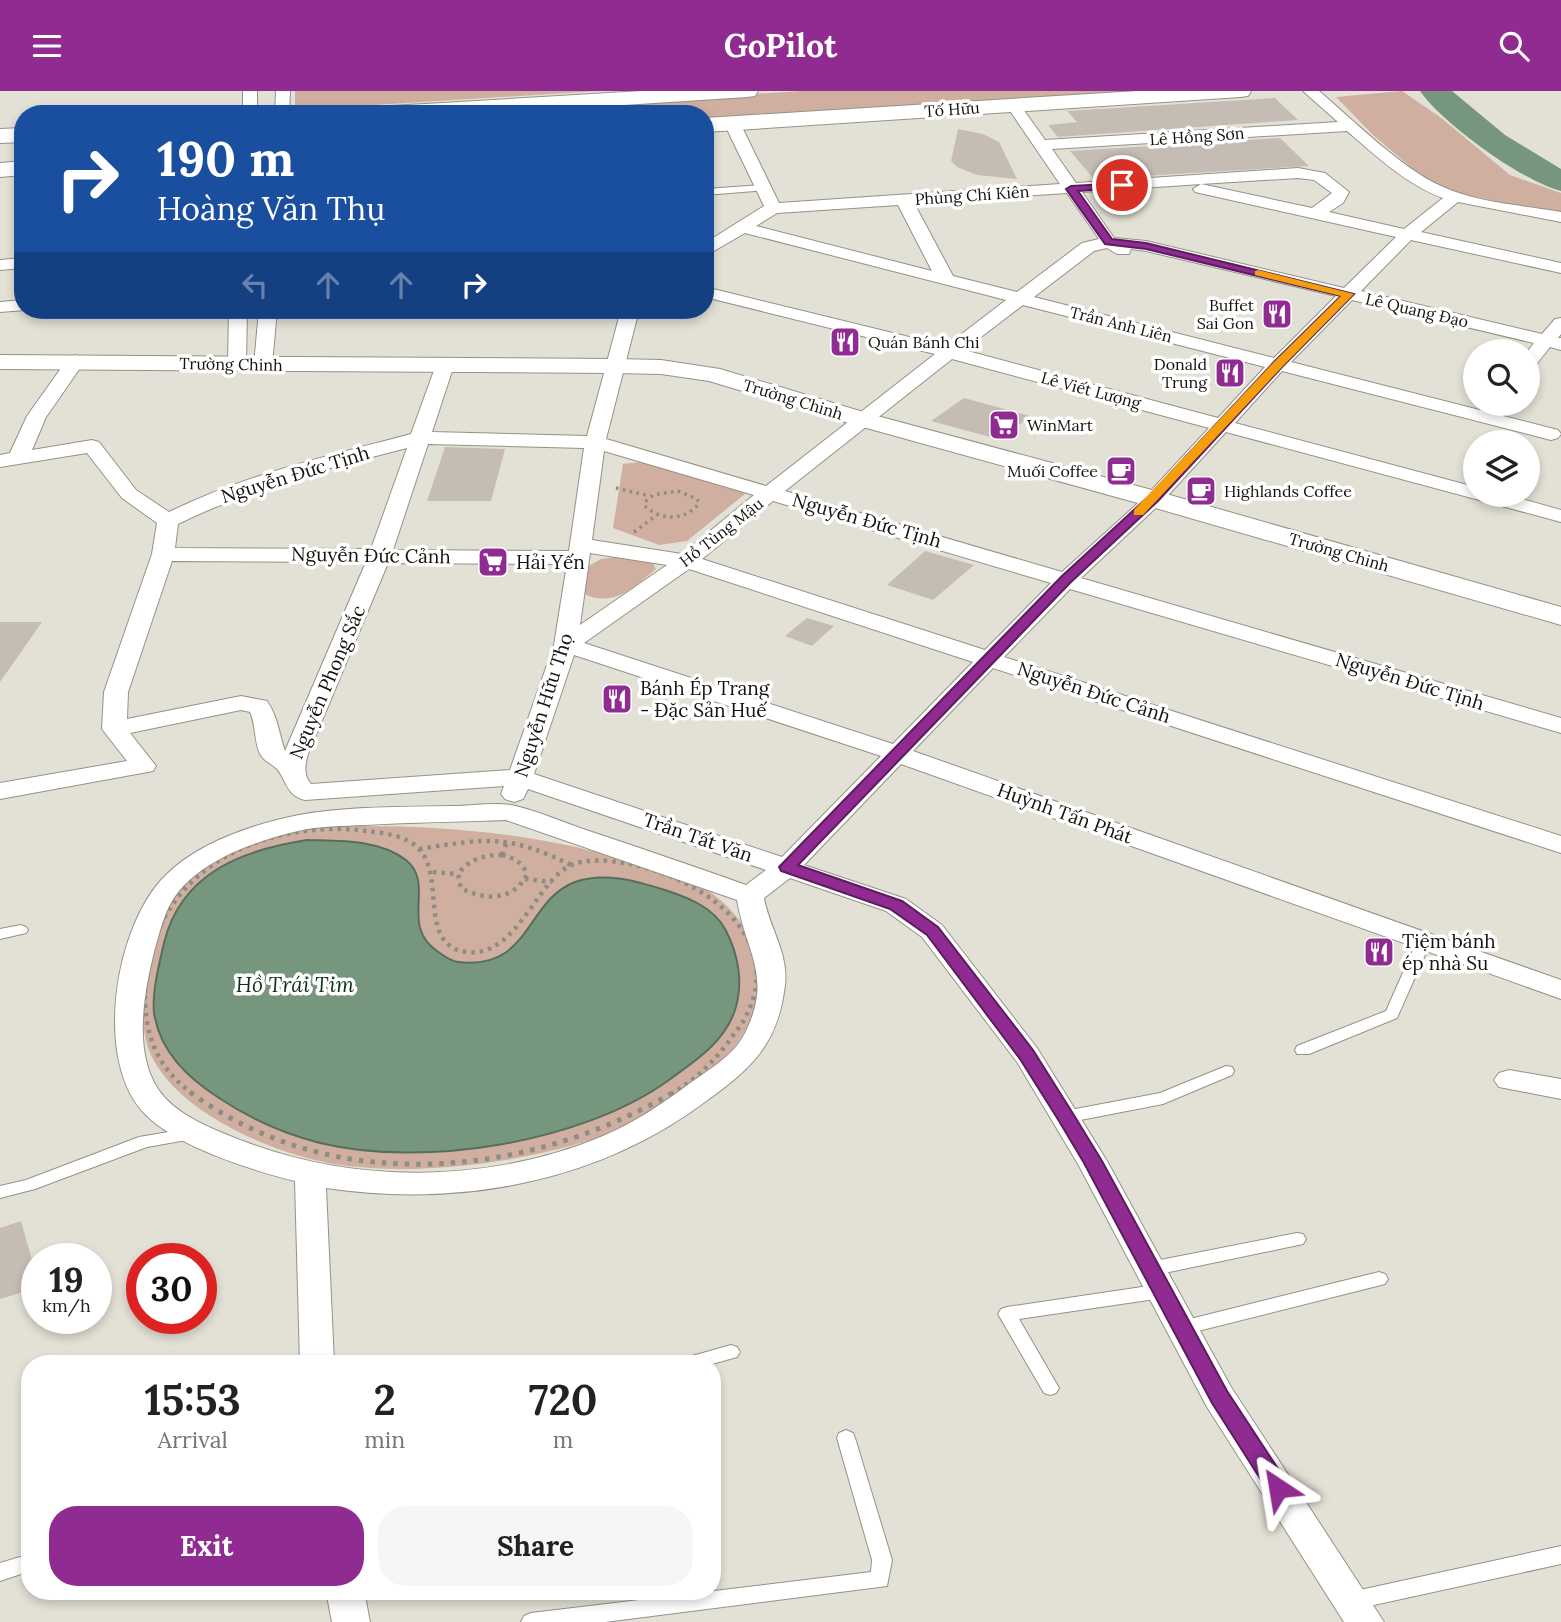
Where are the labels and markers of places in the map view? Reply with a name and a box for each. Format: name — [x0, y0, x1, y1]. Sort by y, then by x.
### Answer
pin — [1092, 155, 1152, 215]
place label: Buffet Sai Gon — [1197, 295, 1255, 333]
restaurant icon: Buffet Sai Gon — [1260, 297, 1294, 331]
restaurant icon: Quán Bánh Chi — [828, 325, 862, 359]
place label: Quán Bánh Chi — [868, 332, 979, 352]
place label: Donald Trung — [1154, 354, 1208, 392]
restaurant icon: Donald Trung — [1213, 356, 1247, 390]
supermarket icon: WinMart — [987, 408, 1021, 442]
place label: WinMart — [1027, 415, 1094, 435]
cafe icon: Muối Coffee — [1104, 454, 1138, 488]
place label: Muối Coffee — [1007, 461, 1098, 481]
cafe icon: Highlands Coffee — [1184, 474, 1218, 508]
place label: Highlands Coffee — [1224, 481, 1352, 501]
supermarket icon: Hải Yến — [476, 545, 510, 579]
place label: Hải Yến — [516, 550, 585, 574]
place label: Bánh Ép Trang - Đặc Sản Huế — [640, 676, 770, 722]
restaurant icon: Bánh Ép Trang - Đặc Sản Huế — [600, 682, 634, 716]
place label: Tiệm bánh ép nhà Su — [1402, 929, 1496, 975]
restaurant icon: Tiệm bánh ép nhà Su — [1362, 935, 1396, 969]

